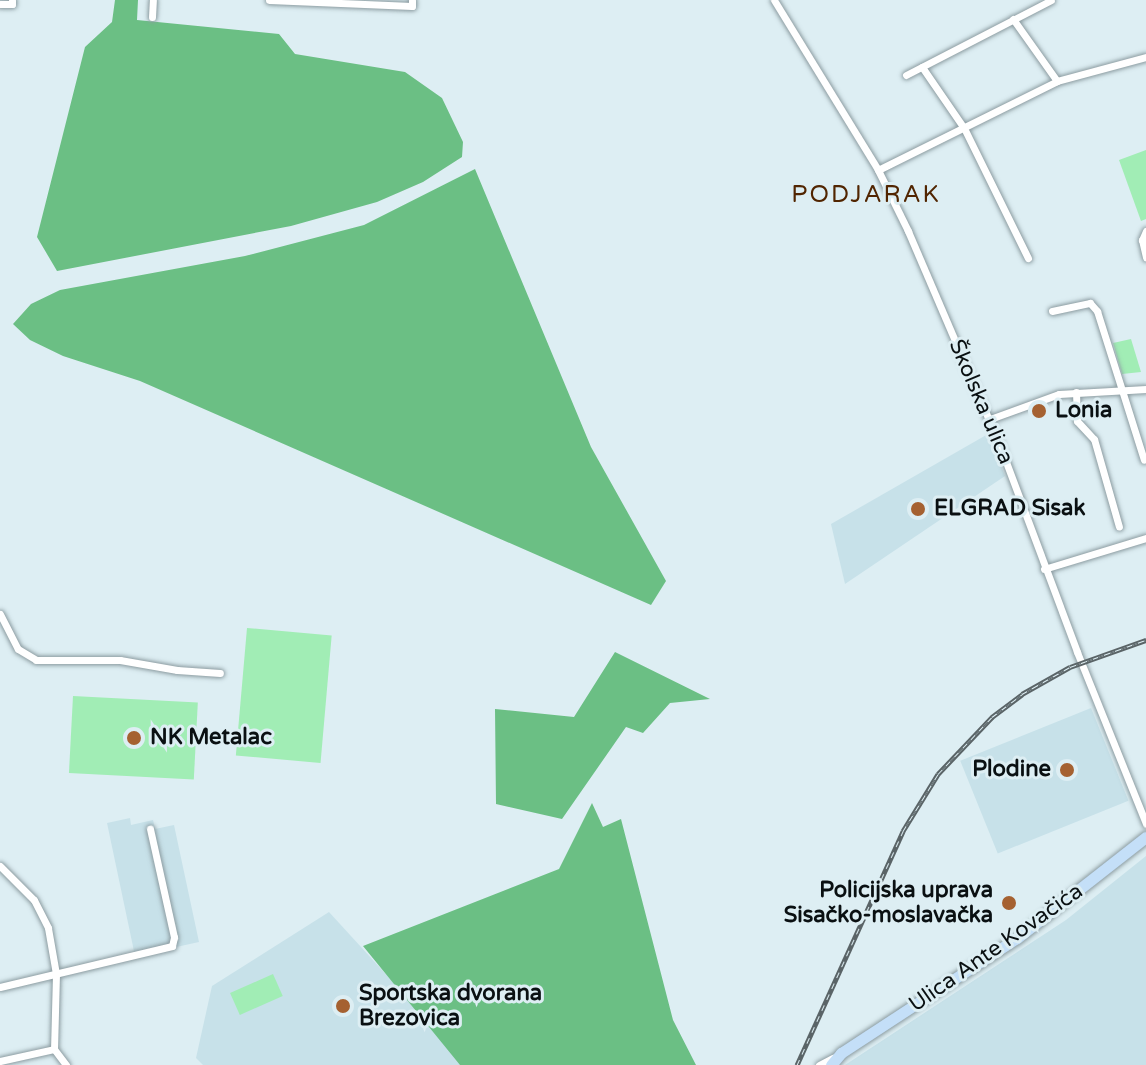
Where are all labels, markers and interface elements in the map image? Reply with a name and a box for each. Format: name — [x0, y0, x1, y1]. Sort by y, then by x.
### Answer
district label: PODJARAK — [791, 181, 941, 209]
street label: Školska ulica — [943, 336, 1019, 468]
place label: Lonia — [1055, 398, 1112, 424]
marker: Lonia — [1030, 402, 1048, 420]
place label: ELGRAD Sisak — [934, 496, 1085, 522]
marker: ELGRAD Sisak — [909, 500, 927, 518]
place label: NK Metalac — [150, 725, 272, 751]
marker: NK Metalac — [125, 729, 143, 747]
place label: Plodine — [972, 757, 1051, 783]
marker: Plodine — [1058, 761, 1076, 779]
place label: Policijska uprava Sisačko-moslavačka — [784, 877, 993, 928]
street label: Ulica Ante Kovačića — [904, 878, 1088, 1018]
marker: Policijska uprava Sisačko-moslavačka — [1000, 894, 1018, 912]
place label: Sportska dvorana Brezovica — [359, 980, 542, 1032]
marker: Sportska dvorana Brezovica — [334, 997, 352, 1015]

